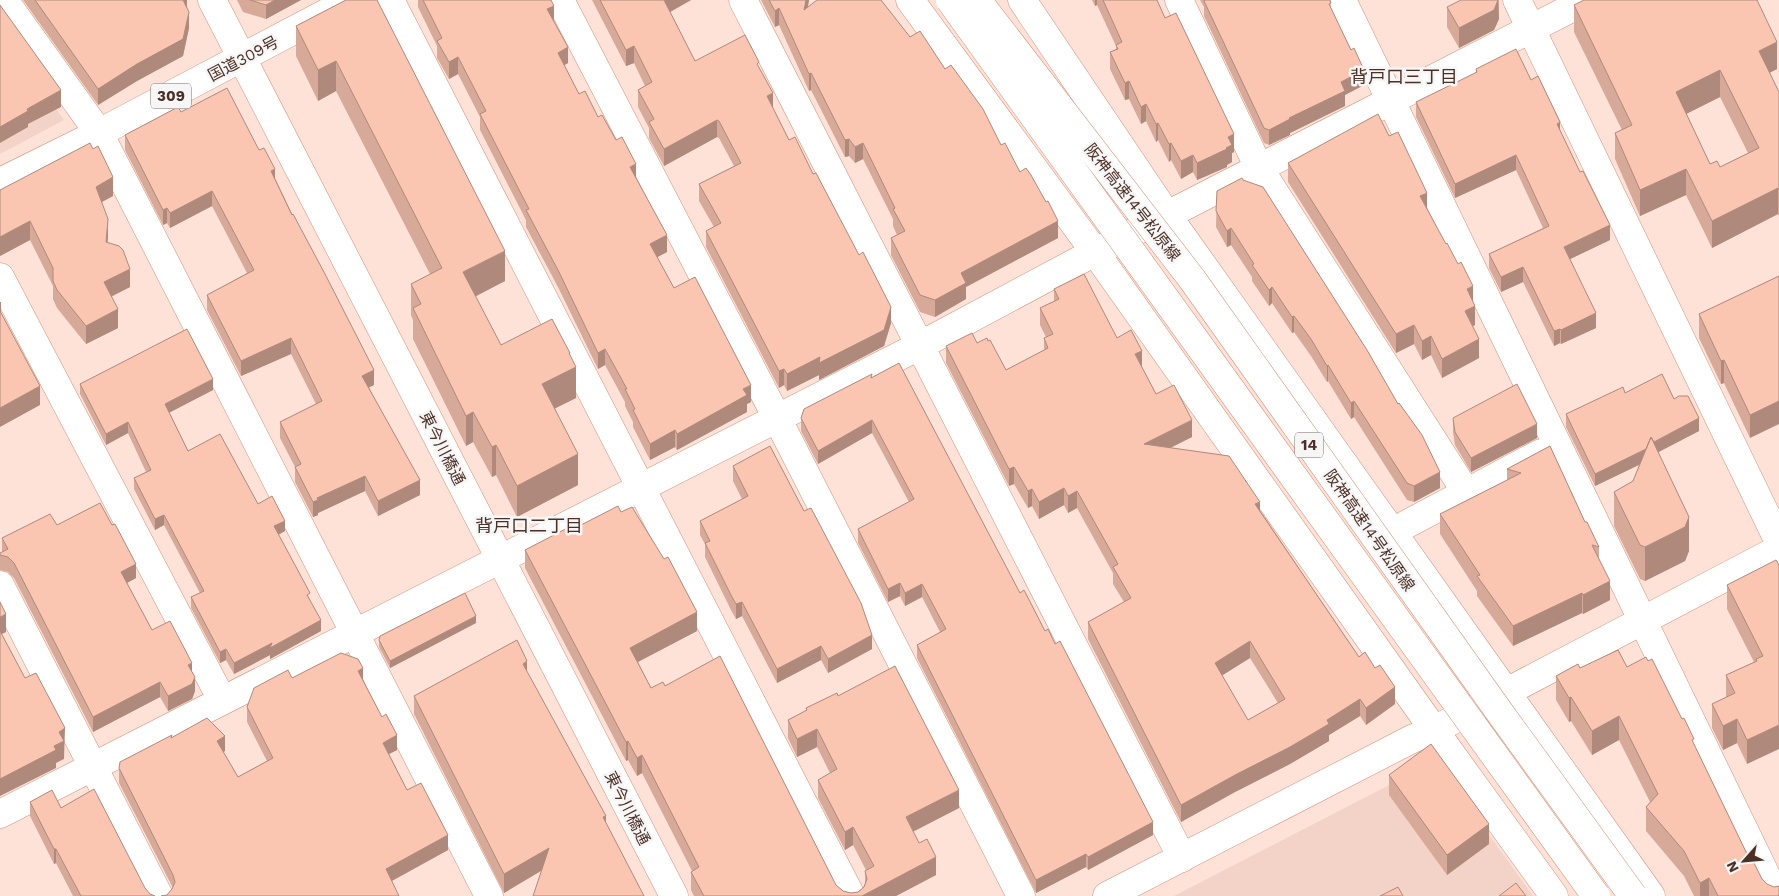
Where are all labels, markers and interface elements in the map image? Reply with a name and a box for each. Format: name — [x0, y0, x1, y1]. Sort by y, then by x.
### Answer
street label: 国道309号 — [205, 32, 282, 85]
district label: 背戸口三丁目 — [1350, 66, 1458, 87]
road number: 309 — [151, 84, 191, 108]
street label: 阪神高速14号松原線 — [1081, 140, 1184, 265]
street label: 東今川橋通 — [416, 408, 469, 488]
road number: 14 — [1295, 432, 1323, 458]
street label: 阪神高速14号松原線 — [1321, 466, 1419, 595]
district label: 背戸口二丁目 — [475, 515, 583, 536]
street label: 東今川橋通 — [601, 768, 654, 848]
north arrow — [1719, 836, 1769, 886]
text: N — [1723, 859, 1742, 875]

